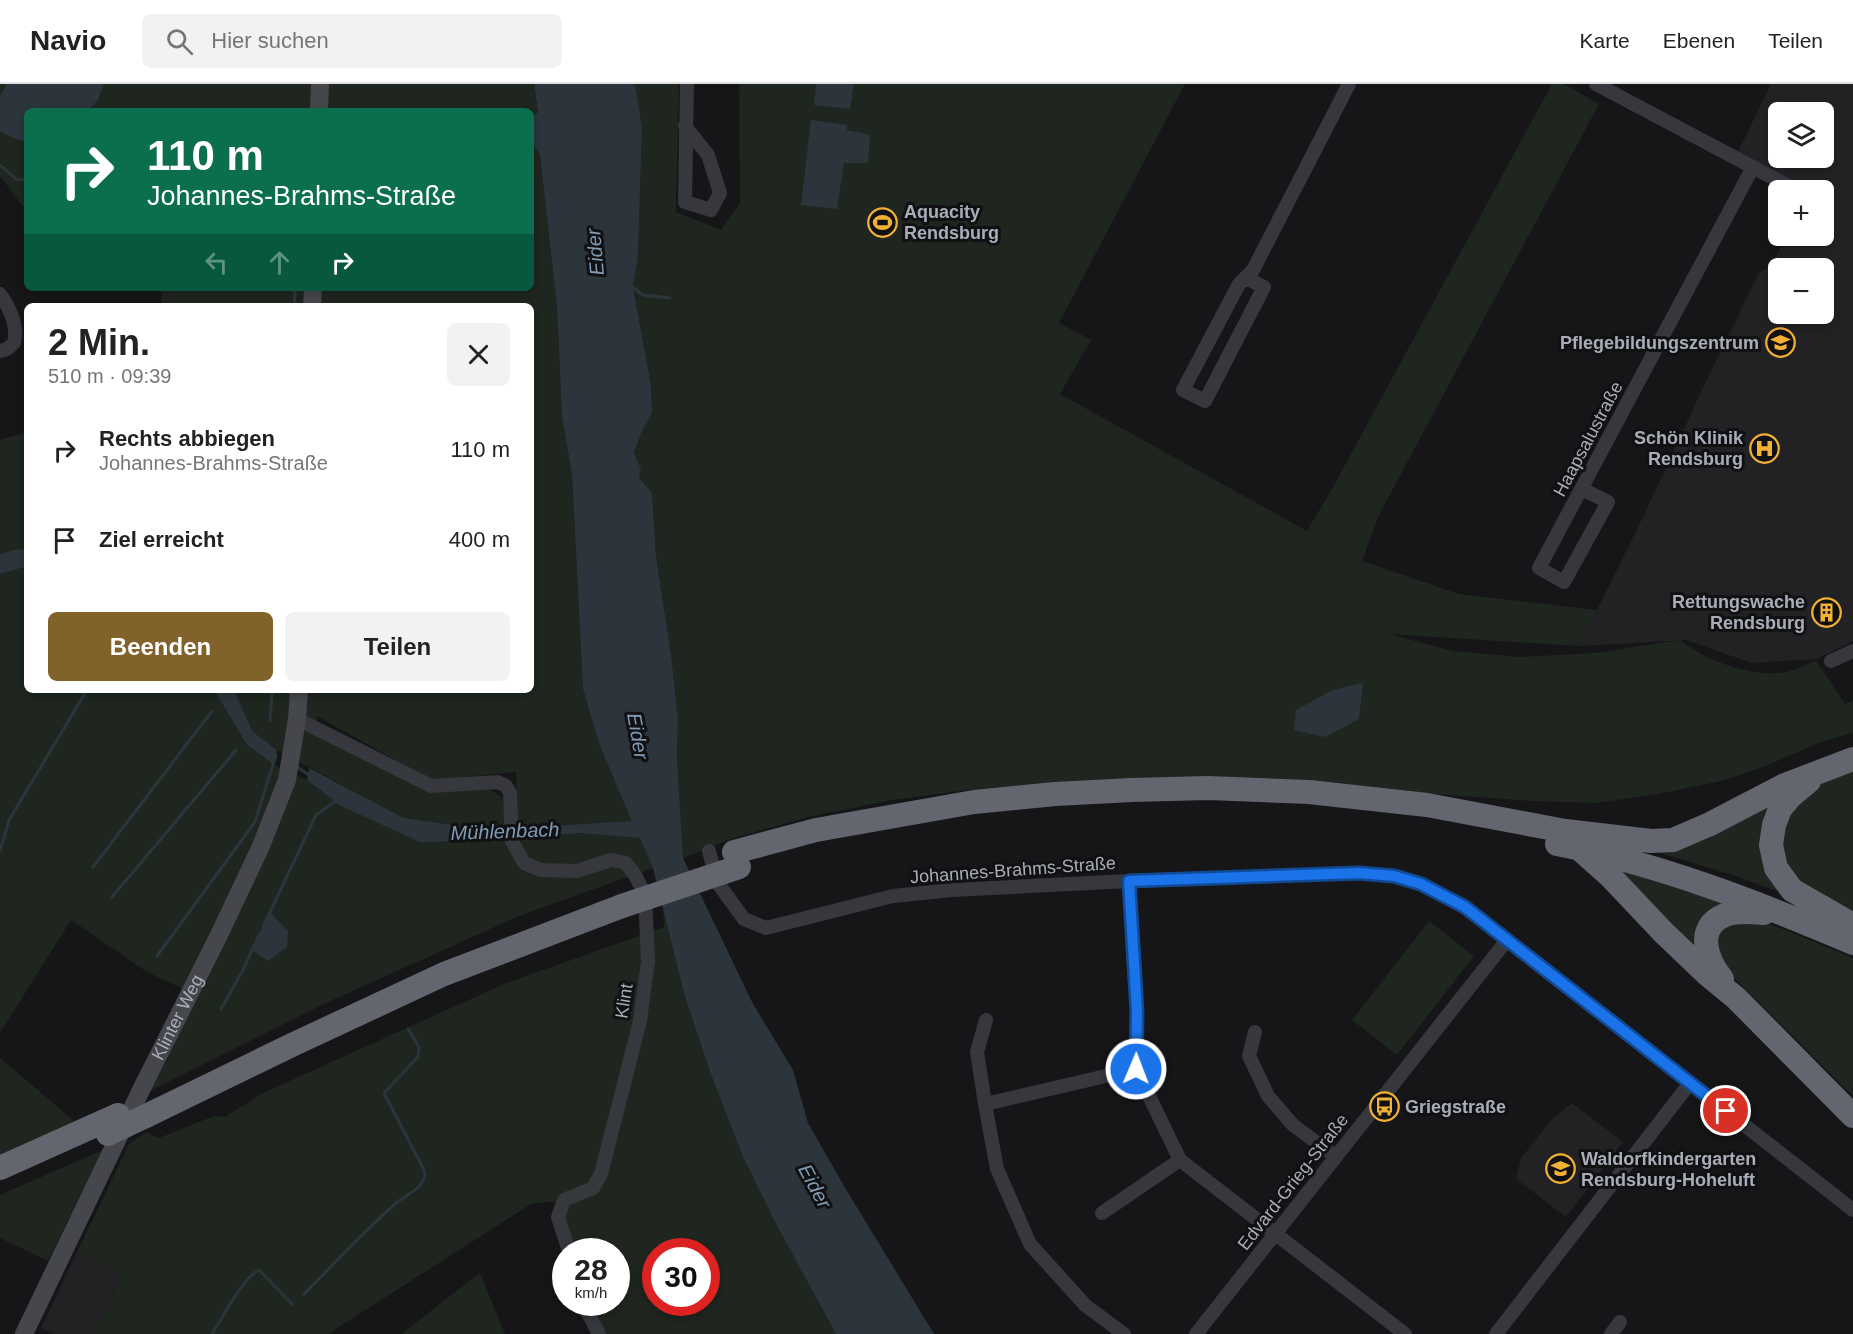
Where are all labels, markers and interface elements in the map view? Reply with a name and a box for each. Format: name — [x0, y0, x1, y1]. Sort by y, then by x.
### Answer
search box — [142, 14, 562, 68]
text: Navio — [30, 25, 106, 56]
icon: search — [163, 25, 196, 58]
text: Hier suchen — [211, 28, 329, 53]
text: Karte — [1580, 29, 1630, 52]
text: Ebenen — [1663, 29, 1735, 52]
text: Teilen — [1768, 29, 1823, 52]
map controls — [1768, 102, 1834, 324]
button: layers — [1768, 102, 1834, 168]
icon: right — [48, 132, 126, 210]
text: 110 m — [147, 132, 264, 179]
button: + — [1768, 180, 1834, 246]
text: Johannes-Brahms-Straße — [147, 181, 456, 211]
place label: Aquacity Rendsburg — [904, 202, 999, 243]
sports icon: Aquacity Rendsburg — [867, 206, 899, 238]
water label: Eider — [582, 226, 608, 276]
icon: left — [200, 246, 233, 279]
icon: ahead — [263, 246, 296, 279]
icon: right — [326, 246, 359, 279]
button: − — [1768, 258, 1834, 324]
text: 2 Min. — [48, 322, 150, 363]
button: close — [447, 323, 510, 386]
school or university icon: Pflegebildungszentrum — [1764, 327, 1796, 359]
place label: Pflegebildungszentrum — [1560, 333, 1759, 353]
text: 510 m · 09:39 — [48, 365, 171, 387]
street label: Haapsalustraße — [1549, 378, 1627, 500]
text: Rechts abbiegen — [99, 426, 275, 451]
place label: Schön Klinik Rendsburg — [1634, 428, 1744, 469]
hospital icon: Schön Klinik Rendsburg — [1748, 432, 1780, 464]
icon: right — [48, 434, 81, 467]
text: 110 m — [450, 437, 510, 462]
text: Johannes-Brahms-Straße — [99, 452, 328, 474]
icon: arrive — [48, 524, 81, 557]
text: Ziel erreicht — [99, 527, 224, 552]
text: 400 m — [449, 527, 510, 552]
place label: Rettungswache Rendsburg — [1672, 592, 1805, 633]
building icon: Rettungswache Rendsburg — [1810, 596, 1842, 628]
button: Beenden — [48, 612, 273, 681]
button: Teilen — [285, 612, 510, 681]
water label: Eider — [623, 711, 653, 762]
water label: Mühlenbach — [450, 818, 560, 844]
street label: Johannes-Brahms-Straße — [910, 853, 1116, 887]
street label: Klinter Weg — [148, 971, 207, 1063]
street label: Klint — [611, 982, 637, 1020]
position arrow — [1104, 1037, 1168, 1101]
pin — [1700, 1085, 1751, 1136]
bus stop icon: Griegstraße — [1368, 1091, 1400, 1123]
icon: arrive — [1709, 1094, 1742, 1127]
place label: Griegstraße — [1405, 1097, 1506, 1117]
street label: Edvard-Grieg-Straße — [1234, 1110, 1352, 1254]
place label: Waldorfkindergarten Rendsburg-Hoheluft — [1581, 1149, 1756, 1190]
school or university icon: Waldorfkindergarten Rendsburg-Hoheluft — [1544, 1153, 1576, 1185]
water label: Eider — [794, 1160, 836, 1213]
speed limit sign: 30 — [642, 1238, 720, 1316]
text: 28 — [574, 1253, 608, 1286]
text: km/h — [575, 1284, 607, 1301]

